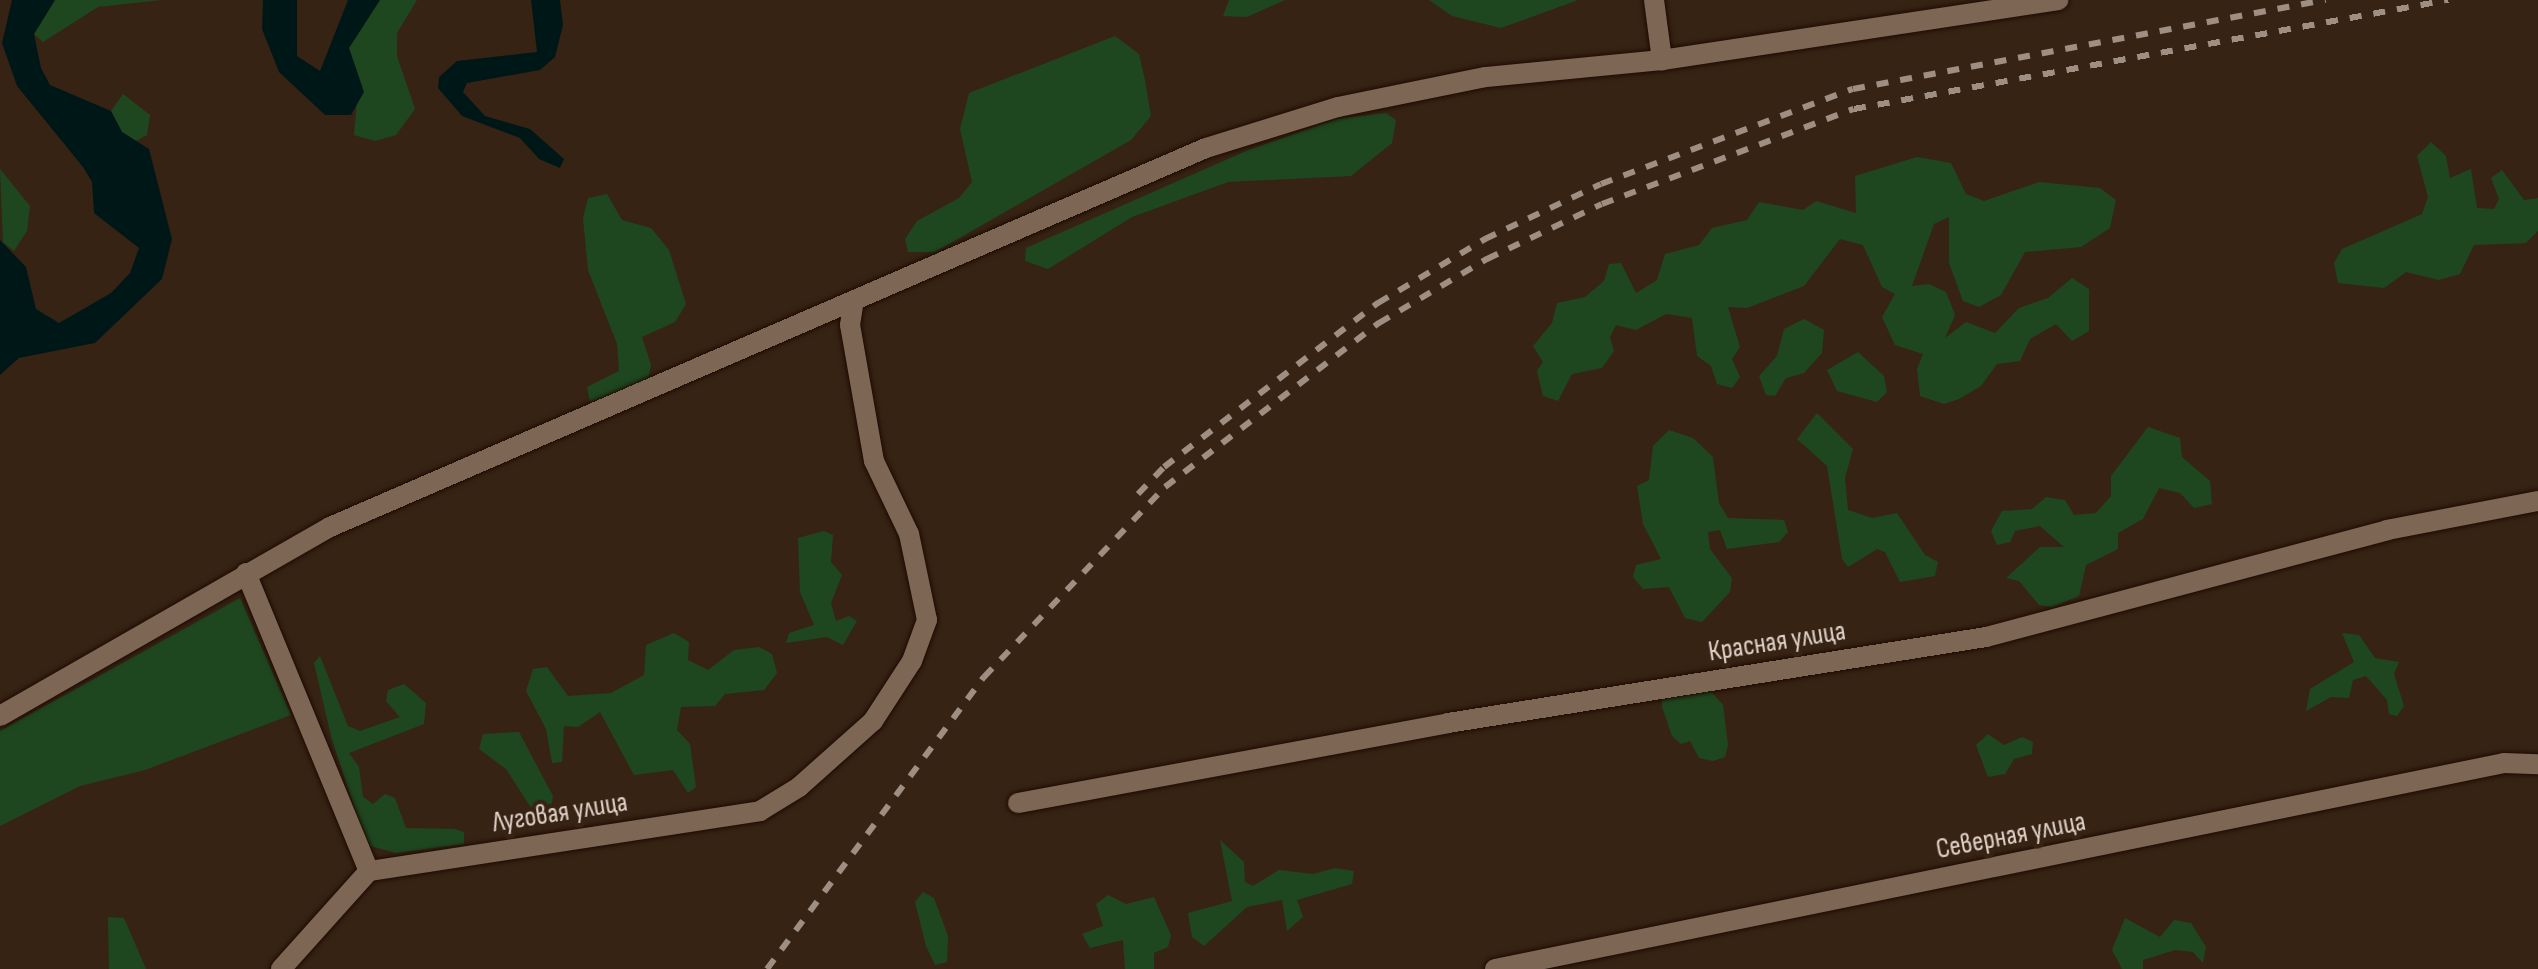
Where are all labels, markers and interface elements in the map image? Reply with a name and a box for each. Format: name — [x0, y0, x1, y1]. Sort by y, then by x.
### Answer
street label: Красная улица — [1706, 615, 1848, 669]
street label: Луговая улица — [490, 786, 630, 840]
street label: Северная улица — [1933, 805, 2089, 867]

